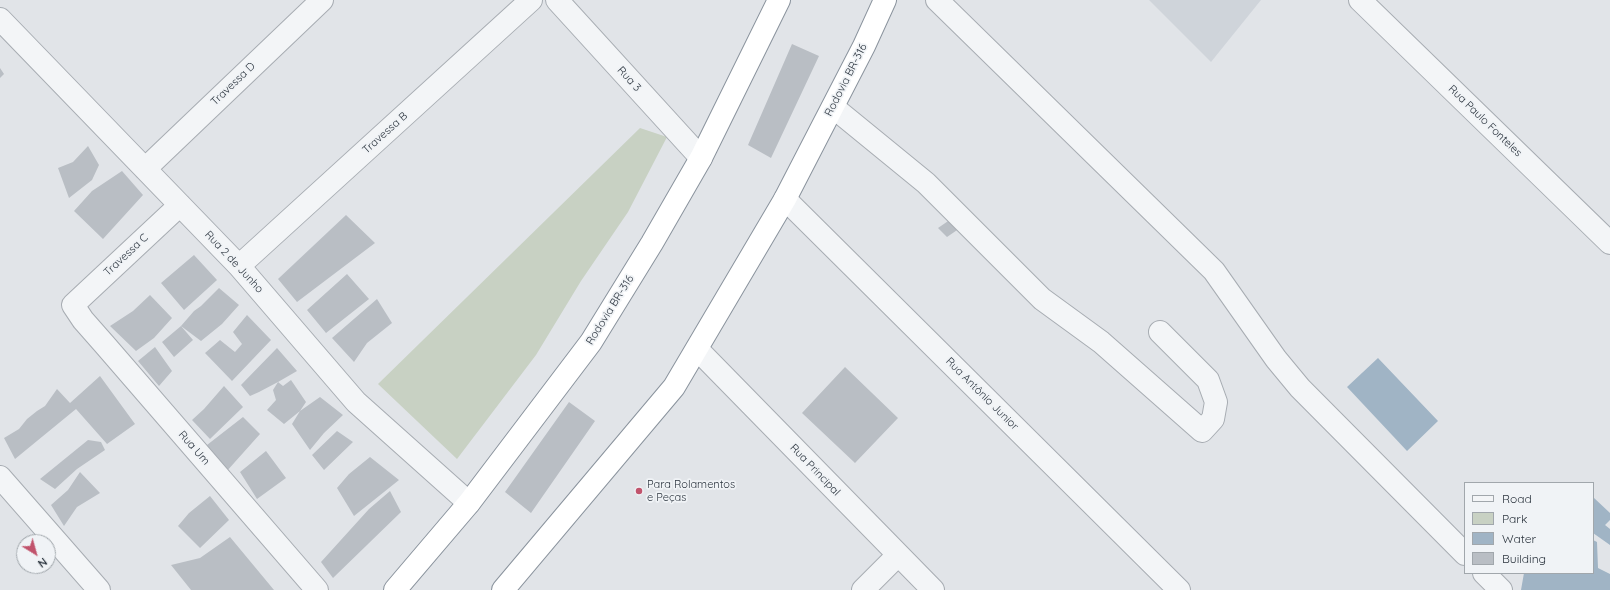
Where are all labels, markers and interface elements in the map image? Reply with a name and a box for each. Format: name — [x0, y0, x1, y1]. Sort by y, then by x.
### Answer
street label: Rodovia BR-316 — [822, 42, 870, 118]
street label: Travessa D — [208, 60, 258, 108]
street label: Rua 3 — [614, 64, 644, 94]
street label: Rua Paulo Fonteles — [1445, 82, 1525, 160]
street label: Travessa B — [360, 109, 410, 157]
street label: Rua 2 de Junho — [202, 228, 266, 296]
street label: Travessa C — [101, 231, 151, 279]
street label: Rodovia BR-316 — [583, 273, 637, 347]
street label: Rua Antônio Junior — [943, 355, 1021, 433]
street label: Rua Um — [176, 428, 212, 468]
street label: Rua Principal — [787, 441, 843, 499]
place label: Para Rolamentos e Peças — [647, 478, 735, 504]
legend — [1464, 482, 1594, 574]
marker: Para Rolamentos e Peças — [634, 486, 644, 496]
text: Road — [1502, 491, 1532, 506]
text: Park — [1502, 511, 1527, 526]
text: Water — [1502, 531, 1536, 546]
north arrow — [16, 534, 56, 574]
text: Building — [1502, 551, 1546, 566]
text: N — [35, 555, 50, 571]

